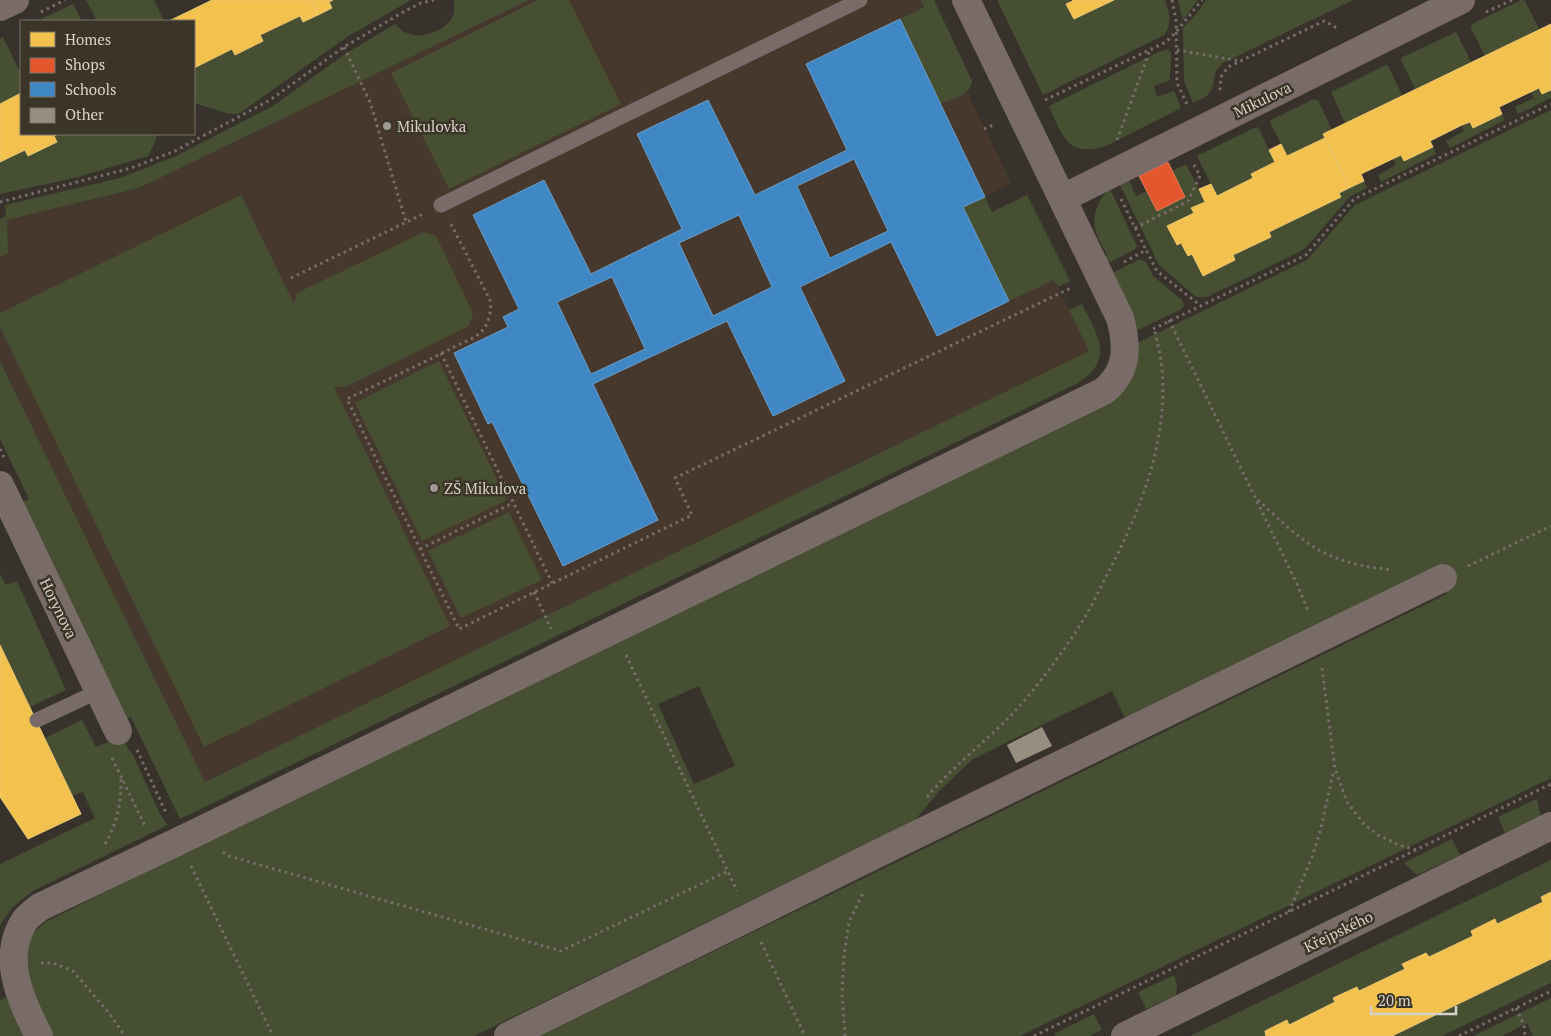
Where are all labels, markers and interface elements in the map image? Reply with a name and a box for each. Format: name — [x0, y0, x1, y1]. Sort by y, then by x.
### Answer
legend — [20, 20, 195, 135]
text: Homes — [65, 29, 111, 49]
text: Shops — [65, 54, 105, 74]
street label: Mikulova — [1230, 76, 1294, 121]
text: Schools — [65, 79, 116, 99]
text: Other — [65, 104, 104, 124]
place label: Mikulovka — [397, 116, 467, 136]
marker: Mikulovka — [381, 120, 393, 132]
place label: ZŠ Mikulova — [444, 478, 527, 498]
marker: ZŠ Mikulova — [428, 482, 440, 494]
street label: Horynova — [36, 574, 82, 642]
street label: Křejpského — [1300, 906, 1376, 956]
scale bar — [1371, 984, 1456, 1016]
text: 20 m — [1378, 990, 1411, 1010]

